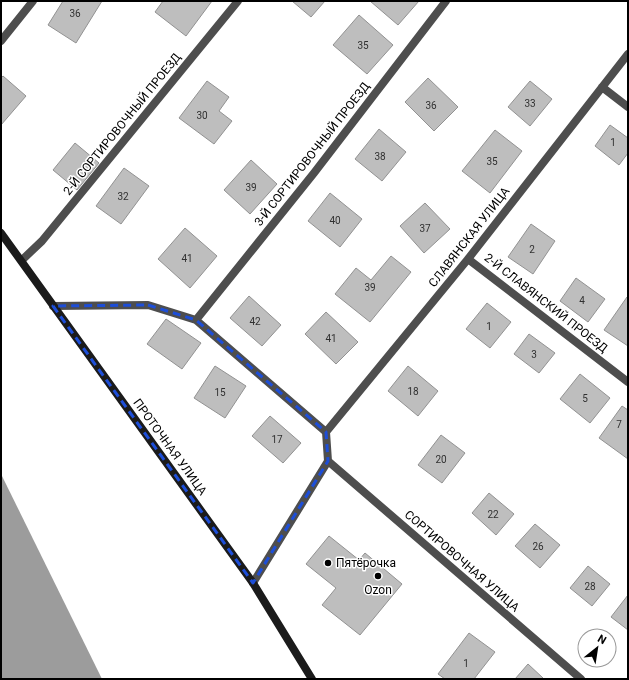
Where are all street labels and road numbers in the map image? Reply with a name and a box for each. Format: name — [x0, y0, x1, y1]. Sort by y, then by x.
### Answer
street label: 2-Й СОРТИРОВОЧНЫЙ ПРОЕЗД — [60, 50, 184, 198]
street label: 3-Й СОРТИРОВОЧНЫЙ ПРОЕЗД — [251, 79, 372, 229]
street label: СЛАВЯНСКАЯ УЛИЦА — [426, 184, 512, 290]
street label: 2-Й СЛАВЯНСКИЙ ПРОЕЗД — [482, 250, 611, 355]
street label: ПРОТОЧНАЯ УЛИЦА — [130, 396, 210, 498]
street label: СОРТИРОВОЧНАЯ УЛИЦА — [402, 507, 522, 615]

